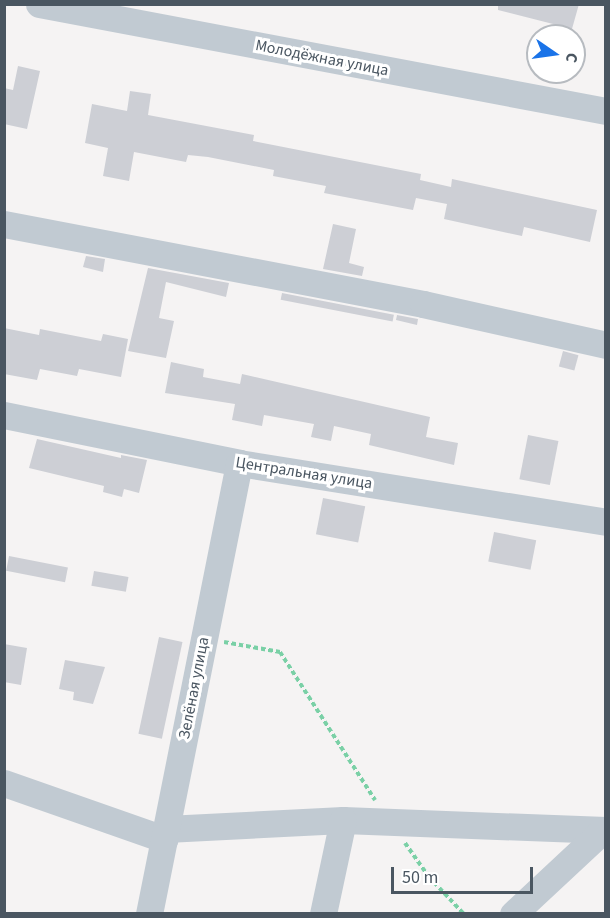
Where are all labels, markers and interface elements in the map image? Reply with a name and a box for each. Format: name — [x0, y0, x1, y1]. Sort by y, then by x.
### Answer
north arrow — [526, 24, 586, 84]
street label: Молодёжная улица — [254, 36, 390, 80]
text: С — [560, 51, 583, 65]
street label: Центральная улица — [234, 453, 374, 493]
street label: Зелёная улица — [175, 635, 213, 741]
scale bar — [394, 855, 536, 893]
text: 50 m — [402, 865, 438, 890]

